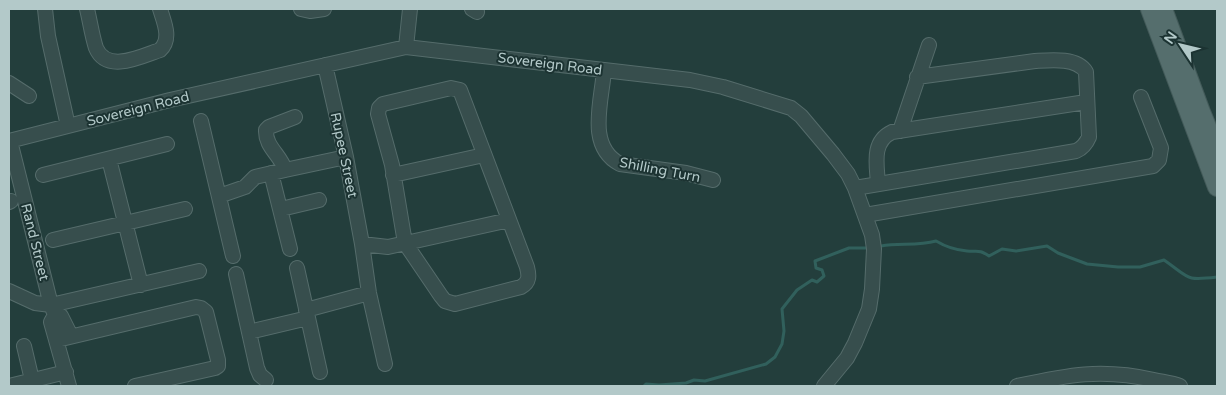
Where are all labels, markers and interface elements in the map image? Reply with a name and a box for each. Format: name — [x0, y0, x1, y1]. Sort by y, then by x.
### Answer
north arrow — [1156, 20, 1206, 70]
text: N — [1161, 28, 1181, 47]
street label: Sovereign Road — [497, 49, 603, 79]
street label: Sovereign Road — [85, 88, 191, 130]
street label: Rupee Street — [327, 111, 361, 200]
street label: Shilling Turn — [618, 154, 702, 186]
street label: Rand Street — [17, 202, 53, 283]

